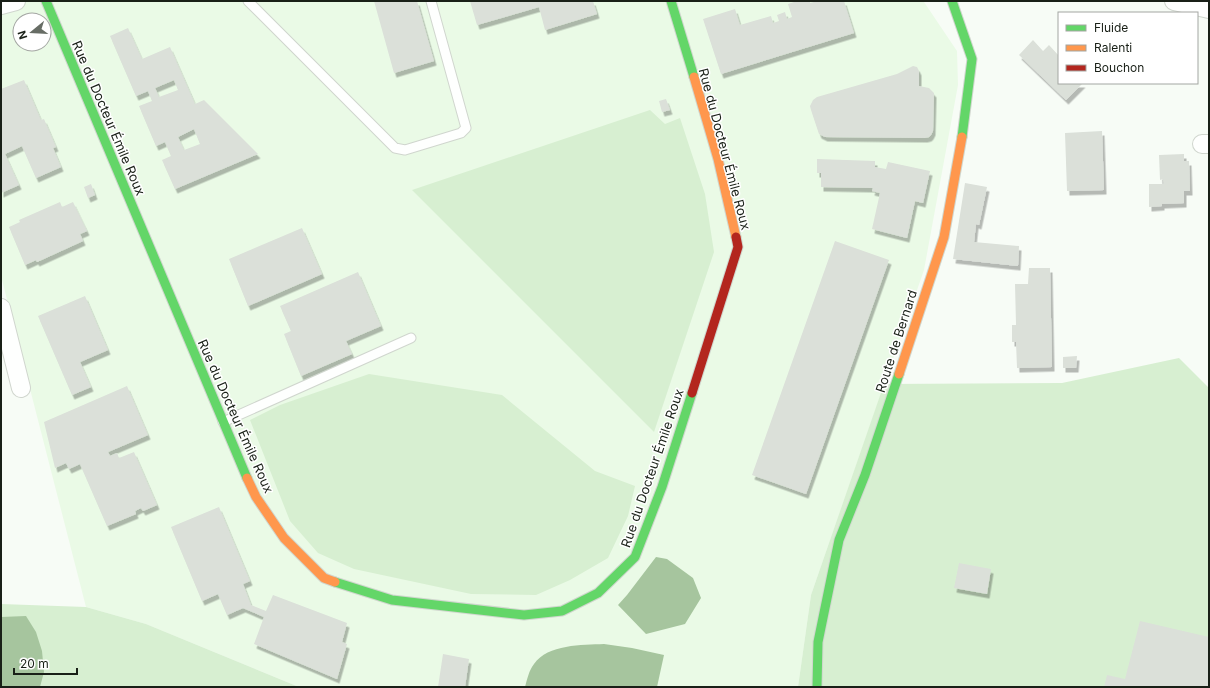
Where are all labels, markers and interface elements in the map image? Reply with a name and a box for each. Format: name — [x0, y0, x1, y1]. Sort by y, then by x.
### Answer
north arrow — [12, 12, 52, 52]
legend — [1058, 12, 1198, 84]
text: Fluide — [1094, 20, 1128, 35]
text: N — [15, 29, 30, 41]
street label: Rue du Docteur Émile Roux — [69, 38, 149, 198]
text: Ralenti — [1094, 40, 1132, 55]
text: Bouchon — [1094, 60, 1144, 75]
street label: Rue du Docteur Émile Roux — [696, 66, 754, 232]
street label: Route de Bernard — [872, 288, 920, 394]
street label: Rue du Docteur Émile Roux — [195, 337, 277, 495]
street label: Rue du Docteur Émile Roux — [617, 387, 687, 549]
scale bar — [14, 650, 77, 676]
text: 20 m — [20, 656, 49, 671]

